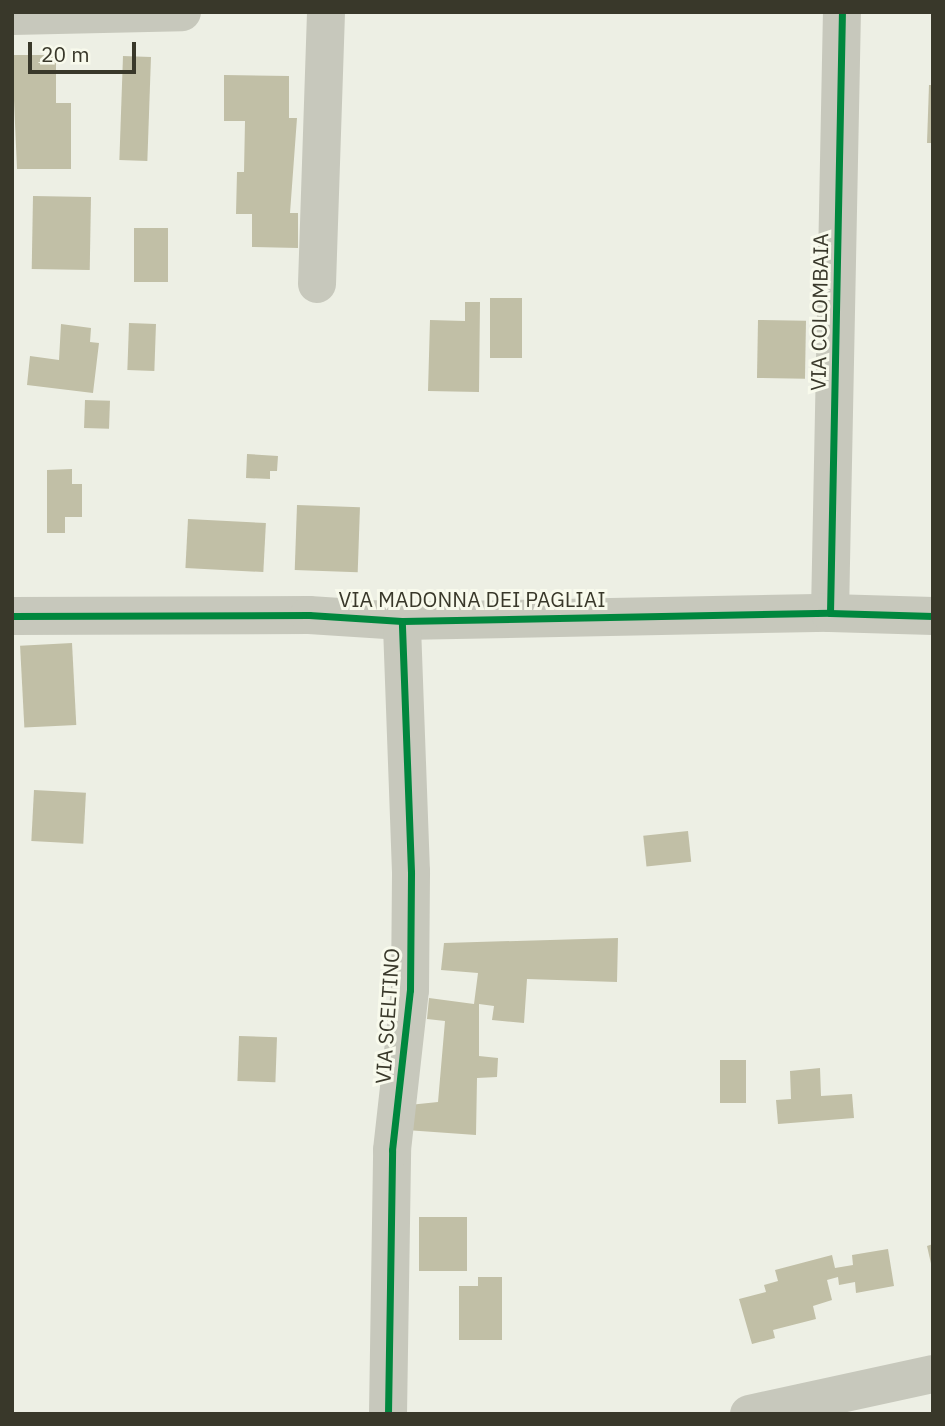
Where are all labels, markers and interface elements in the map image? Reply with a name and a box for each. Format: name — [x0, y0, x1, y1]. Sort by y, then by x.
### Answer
scale bar — [32, 28, 140, 72]
text: 20 m — [41, 40, 90, 68]
street label: VIA COLOMBAIA — [805, 233, 833, 391]
street label: VIA MADONNA DEI PAGLIAI — [338, 586, 606, 612]
street label: VIA SCELTINO — [370, 947, 404, 1085]

